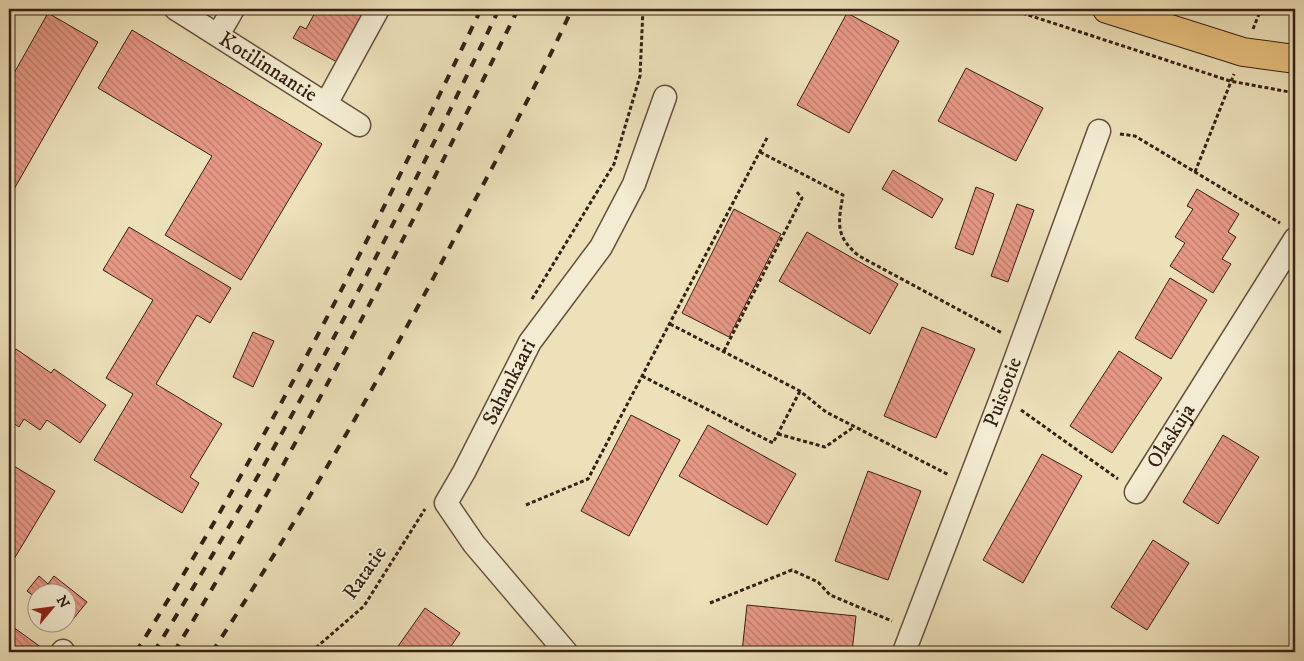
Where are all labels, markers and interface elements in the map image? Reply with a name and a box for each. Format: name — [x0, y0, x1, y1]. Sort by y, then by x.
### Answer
street label: Kotilinnantie — [214, 27, 322, 108]
street label: Sahankaari — [477, 335, 542, 429]
street label: Puistotie — [978, 354, 1028, 431]
street label: Olaskuja — [1141, 399, 1201, 473]
street label: Ratatie — [337, 541, 393, 605]
north arrow — [28, 584, 78, 634]
text: N — [52, 593, 73, 612]

